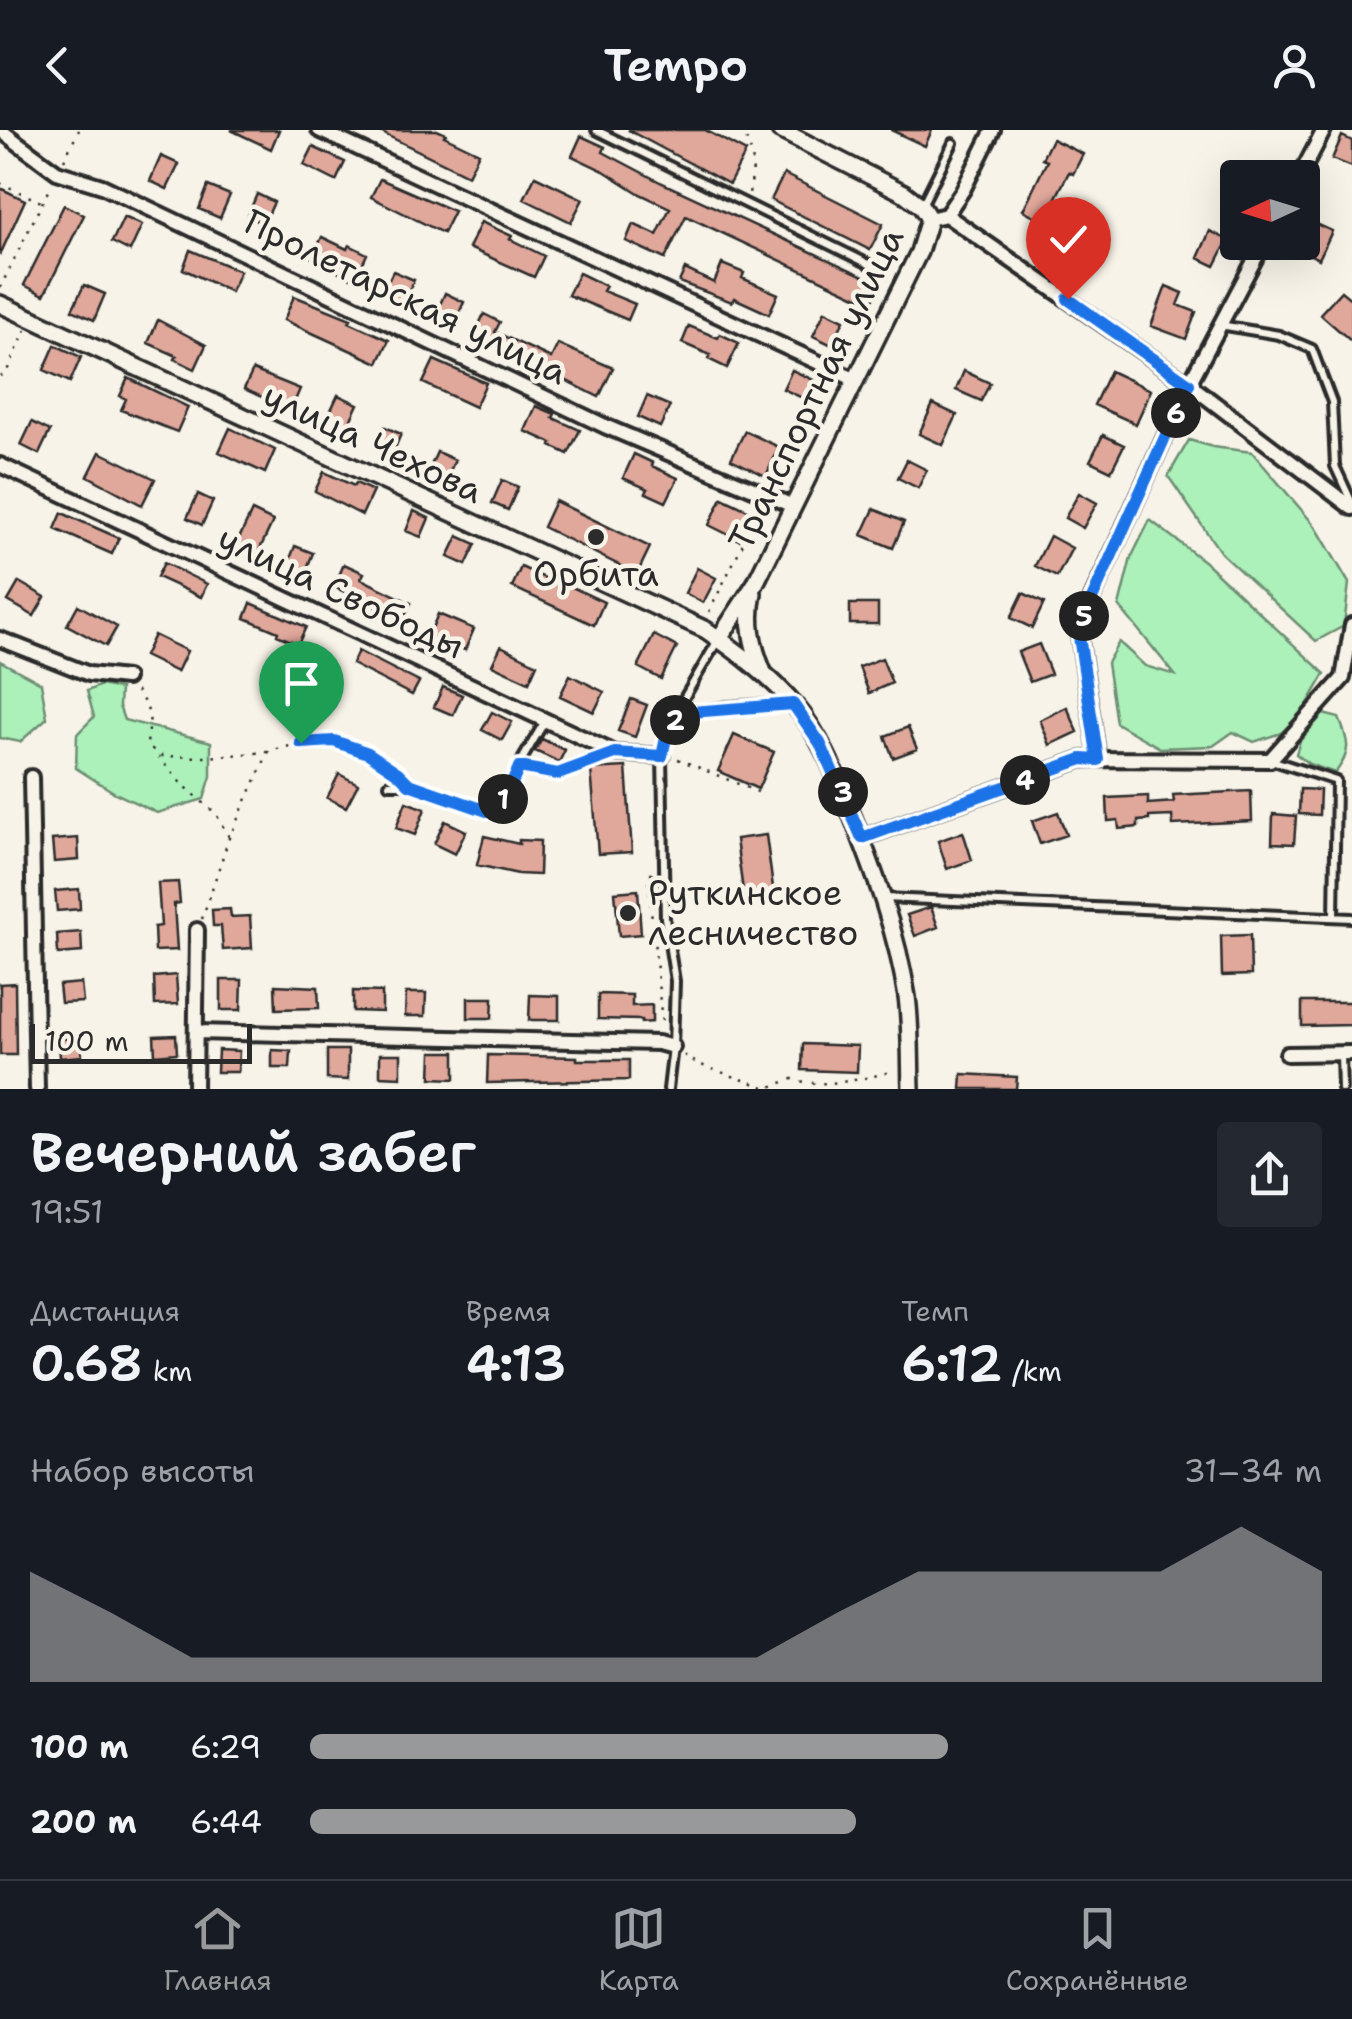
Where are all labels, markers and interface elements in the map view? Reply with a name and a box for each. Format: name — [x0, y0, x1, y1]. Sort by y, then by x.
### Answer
text: Tempo — [604, 35, 748, 95]
icon: back — [30, 38, 85, 93]
icon: person — [1267, 38, 1322, 93]
north arrow — [1220, 160, 1320, 260]
map controls — [1220, 160, 1320, 260]
pin — [1026, 197, 1111, 300]
street label: Пролетарская улица — [237, 198, 576, 395]
icon: check — [1041, 212, 1096, 267]
street label: Транспортная улица — [717, 219, 914, 558]
street label: улица Чехова — [256, 371, 491, 514]
pin: 6 — [1151, 388, 1201, 438]
text: 6 — [1166, 394, 1186, 432]
street label: улица Свободы — [211, 514, 472, 669]
marker: Орбита — [585, 526, 607, 548]
place label: Орбита — [533, 550, 659, 597]
pin: 5 — [1059, 591, 1109, 641]
text: 5 — [1075, 597, 1093, 635]
pin — [259, 641, 344, 744]
icon: arrive — [274, 656, 329, 711]
pin: 2 — [650, 695, 700, 745]
text: 2 — [665, 701, 685, 739]
pin: 4 — [1000, 755, 1050, 805]
text: 4 — [1015, 761, 1035, 799]
pin: 3 — [818, 767, 868, 817]
text: 3 — [833, 773, 853, 811]
pin: 1 — [478, 774, 528, 824]
text: 1 — [497, 780, 509, 818]
place label: Руткинское лесничество — [648, 869, 858, 956]
marker: Руткинское лесничество — [617, 902, 639, 924]
scale bar — [30, 1019, 252, 1064]
text: 100 m — [45, 1022, 129, 1060]
text: Вечерний забег — [30, 1115, 476, 1189]
button: share — [1217, 1122, 1322, 1227]
text: 19:51 — [30, 1190, 104, 1233]
text: Дистанция — [30, 1292, 180, 1330]
text: Время — [466, 1292, 551, 1330]
text: Темп — [901, 1292, 969, 1330]
text: 0.68 — [30, 1330, 143, 1397]
text: 4:13 — [466, 1330, 567, 1397]
text: 6:12 — [901, 1330, 1002, 1397]
text: km — [143, 1352, 192, 1390]
text: /km — [1002, 1352, 1062, 1390]
text: Набор высоты — [30, 1449, 255, 1492]
text: 31–34 m — [1183, 1449, 1322, 1492]
text: 100 m — [30, 1725, 129, 1768]
text: 6:29 — [190, 1725, 262, 1768]
text: 200 m — [30, 1800, 137, 1843]
text: 6:44 — [190, 1800, 262, 1843]
tab: Главная — [163, 1901, 272, 1999]
tab: Карта — [599, 1901, 679, 1999]
tab: Сохранённые — [1006, 1901, 1189, 1999]

